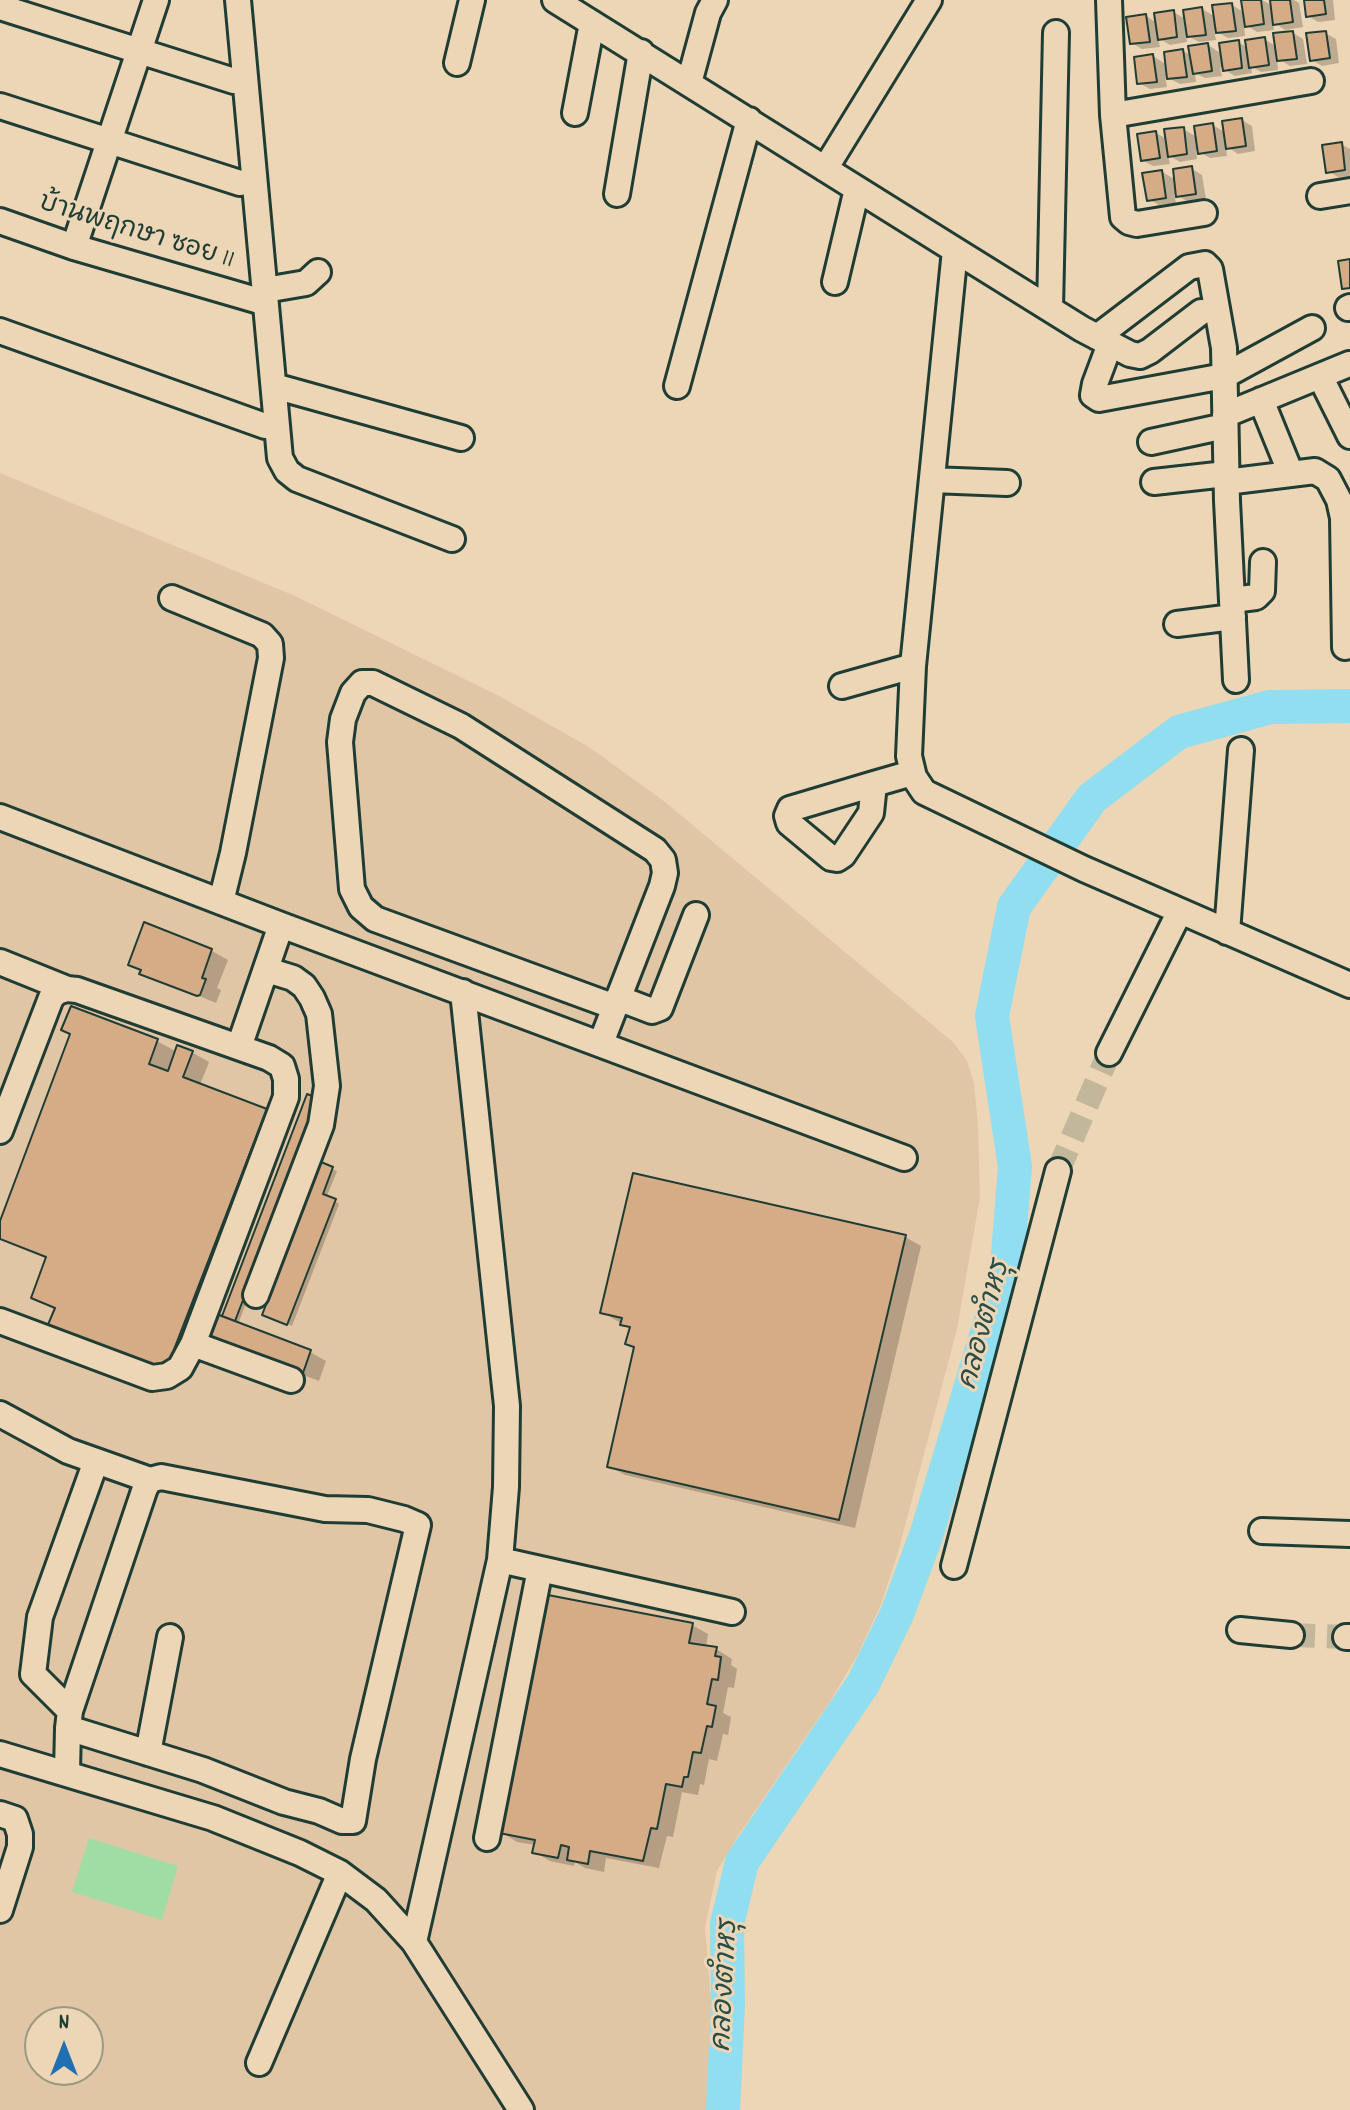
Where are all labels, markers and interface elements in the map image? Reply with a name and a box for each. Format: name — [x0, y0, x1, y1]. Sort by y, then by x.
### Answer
street label: บ้านพฤกษา ซอย 11 — [35, 190, 237, 278]
water label: คลองตำหรุ — [954, 1258, 1020, 1394]
water label: คลองตำหรุ — [708, 1919, 748, 2053]
north arrow — [24, 2006, 104, 2086]
text: N — [59, 2008, 69, 2039]

